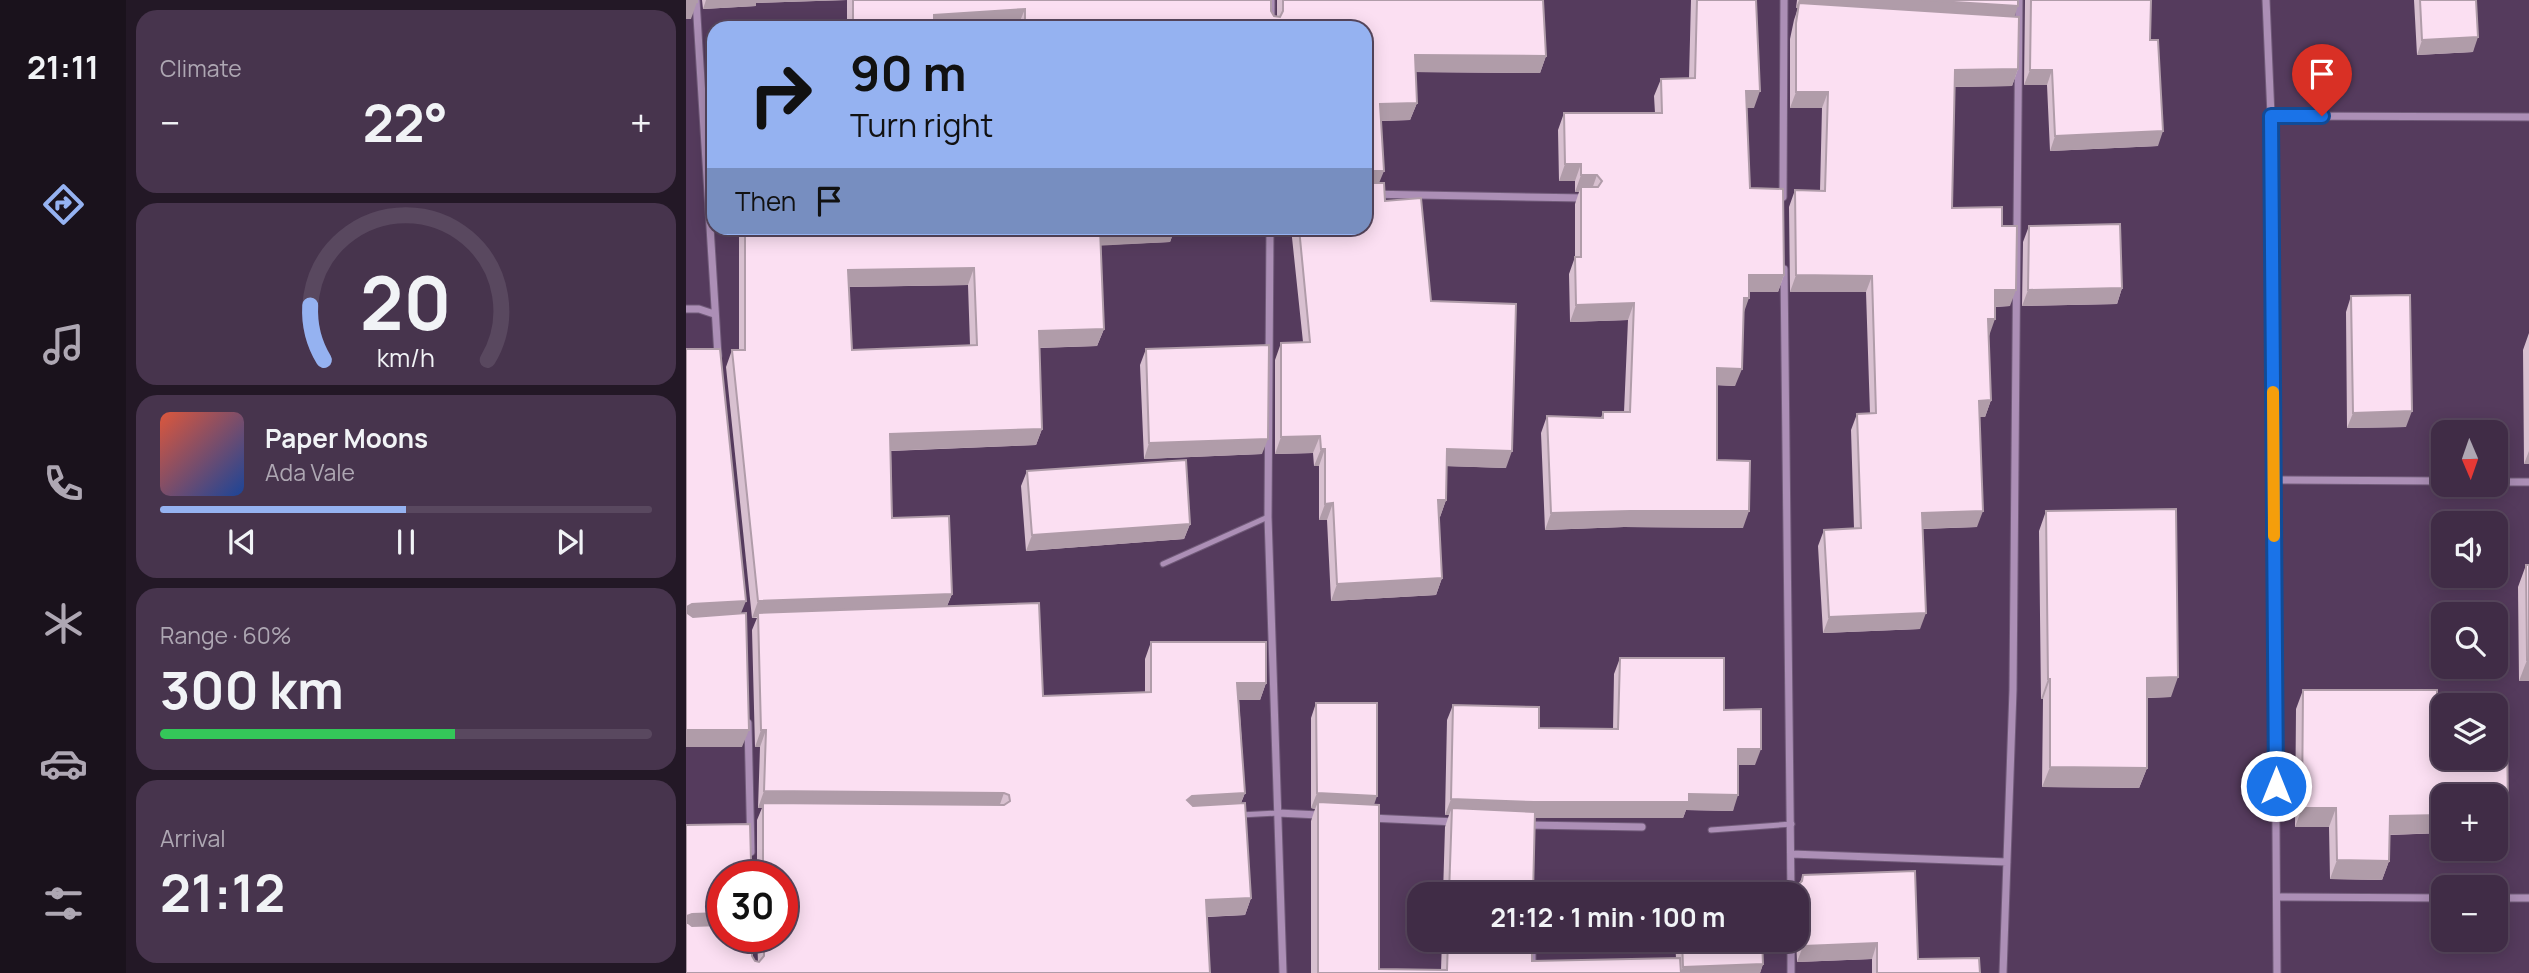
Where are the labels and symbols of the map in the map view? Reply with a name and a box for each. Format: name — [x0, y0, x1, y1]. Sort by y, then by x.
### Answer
pin — [2292, 44, 2352, 116]
north arrow — [2431, 420, 2508, 497]
position arrow — [2239, 749, 2313, 823]
speed limit sign: 30 — [707, 861, 798, 952]

